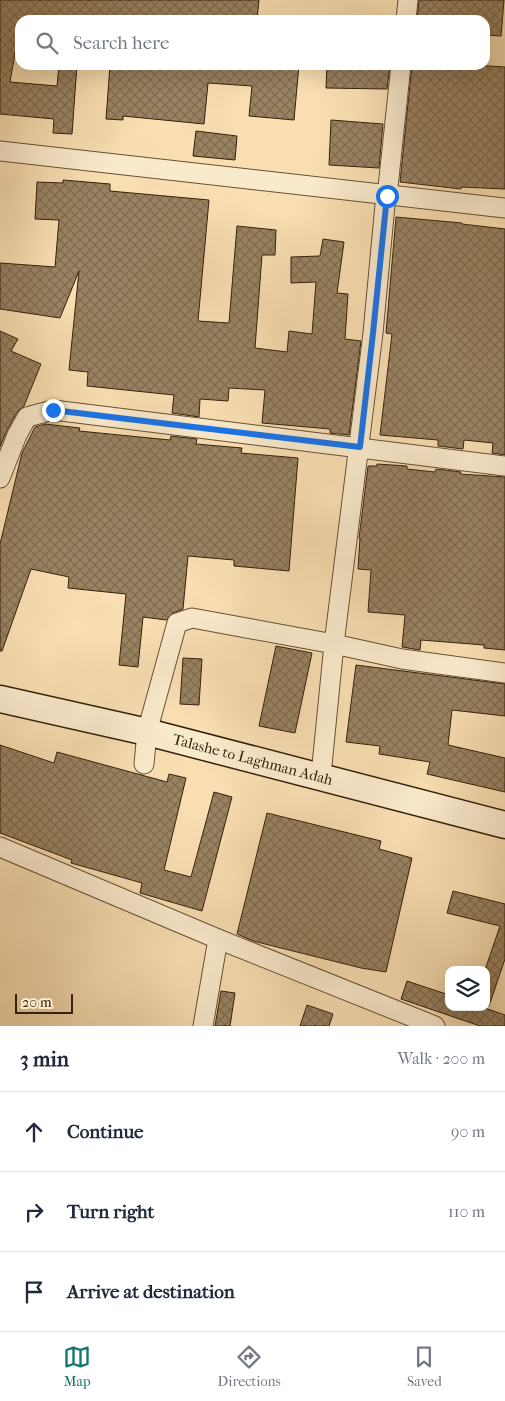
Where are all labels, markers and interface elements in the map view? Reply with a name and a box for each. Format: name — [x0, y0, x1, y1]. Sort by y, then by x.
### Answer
search box — [15, 15, 490, 70]
icon: search — [33, 29, 61, 57]
text: Search here — [73, 32, 169, 54]
route start — [376, 185, 399, 208]
route end — [42, 399, 65, 422]
street label: Talashe to Laghman Adah — [171, 730, 335, 789]
map controls — [445, 966, 490, 1011]
button: layers — [445, 966, 490, 1011]
scale bar — [15, 991, 72, 1014]
text: 20 m — [22, 994, 52, 1011]
text: 3 min — [20, 1047, 69, 1071]
text: Walk · 200 m — [398, 1049, 485, 1068]
icon: ahead — [20, 1118, 48, 1146]
text: Continue — [67, 1121, 143, 1143]
text: 90 m — [451, 1122, 485, 1141]
icon: right — [20, 1198, 48, 1226]
text: Turn right — [67, 1201, 154, 1223]
text: 110 m — [448, 1202, 485, 1221]
icon: arrive — [20, 1278, 48, 1306]
text: Arrive at destination — [67, 1281, 235, 1303]
tab: Map — [63, 1343, 91, 1390]
tab: Directions — [218, 1343, 281, 1390]
tab: Saved — [407, 1343, 442, 1390]

